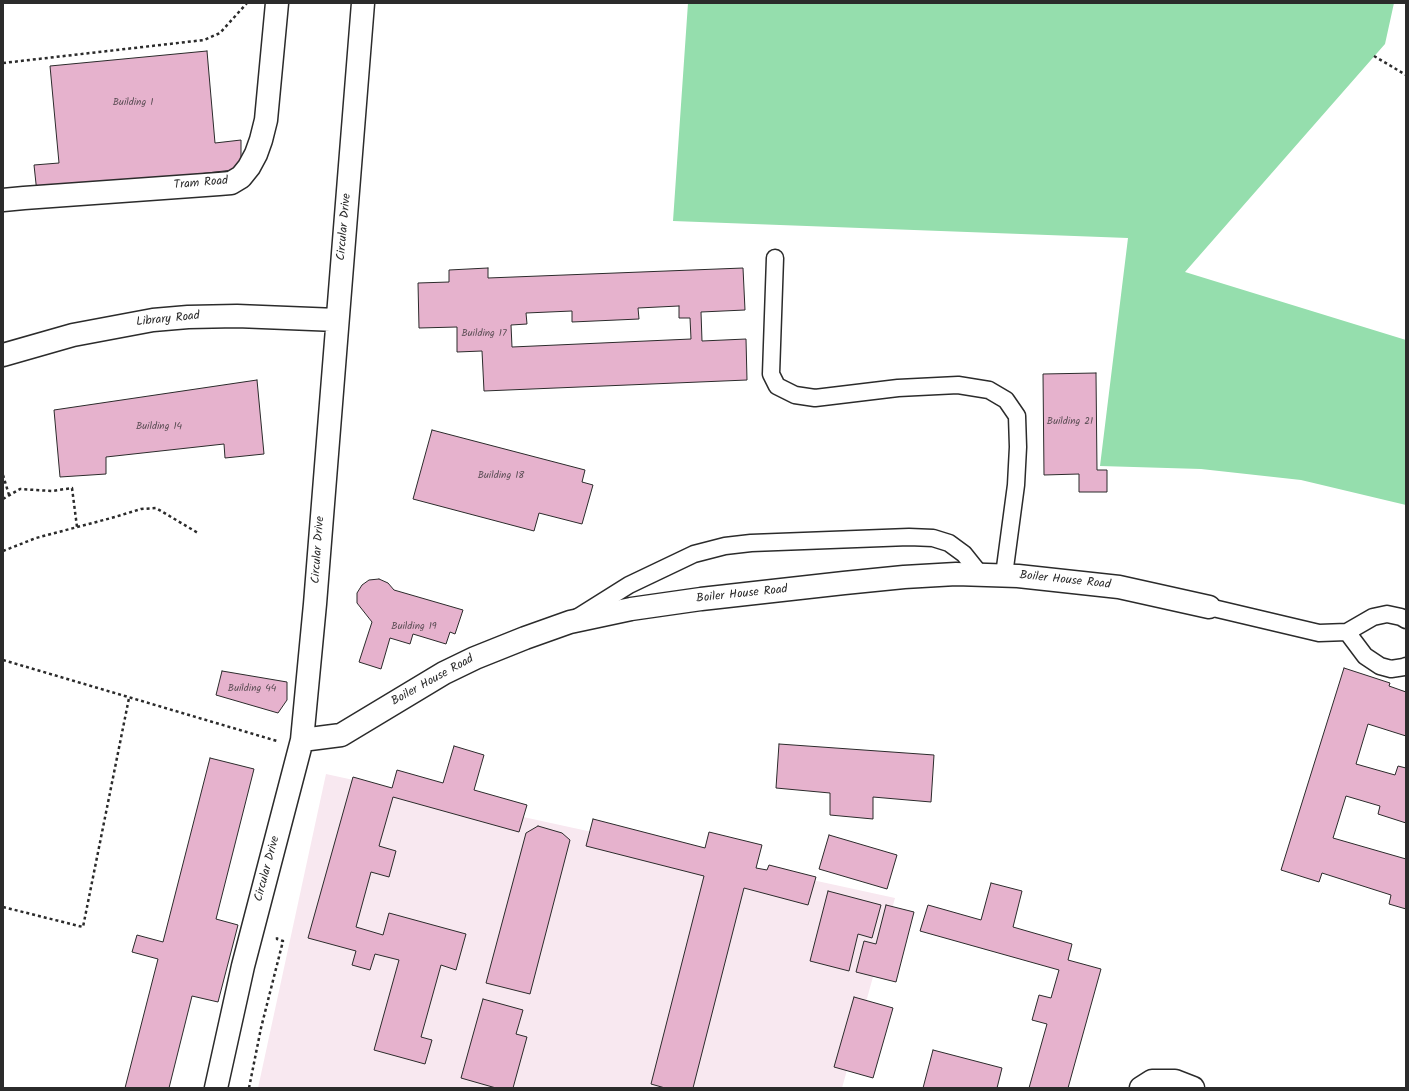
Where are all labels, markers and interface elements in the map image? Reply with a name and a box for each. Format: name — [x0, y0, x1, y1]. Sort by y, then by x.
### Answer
house number: Building 1 — [113, 97, 153, 109]
street label: Tram Road — [173, 174, 229, 194]
street label: Circular Drive — [335, 193, 355, 261]
street label: Library Road — [136, 310, 200, 330]
house number: Building 17 — [461, 328, 507, 340]
house number: Building 21 — [1047, 416, 1093, 428]
house number: Building 14 — [136, 421, 182, 433]
house number: Building 18 — [478, 470, 524, 482]
street label: Circular Drive — [309, 516, 329, 584]
street label: Boiler House Road — [1019, 569, 1111, 593]
street label: Boiler House Road — [696, 583, 788, 607]
house number: Building 19 — [391, 621, 437, 633]
street label: Boiler House Road — [389, 652, 477, 710]
house number: Building 44 — [228, 683, 276, 695]
street label: Circular Drive — [252, 835, 284, 903]

